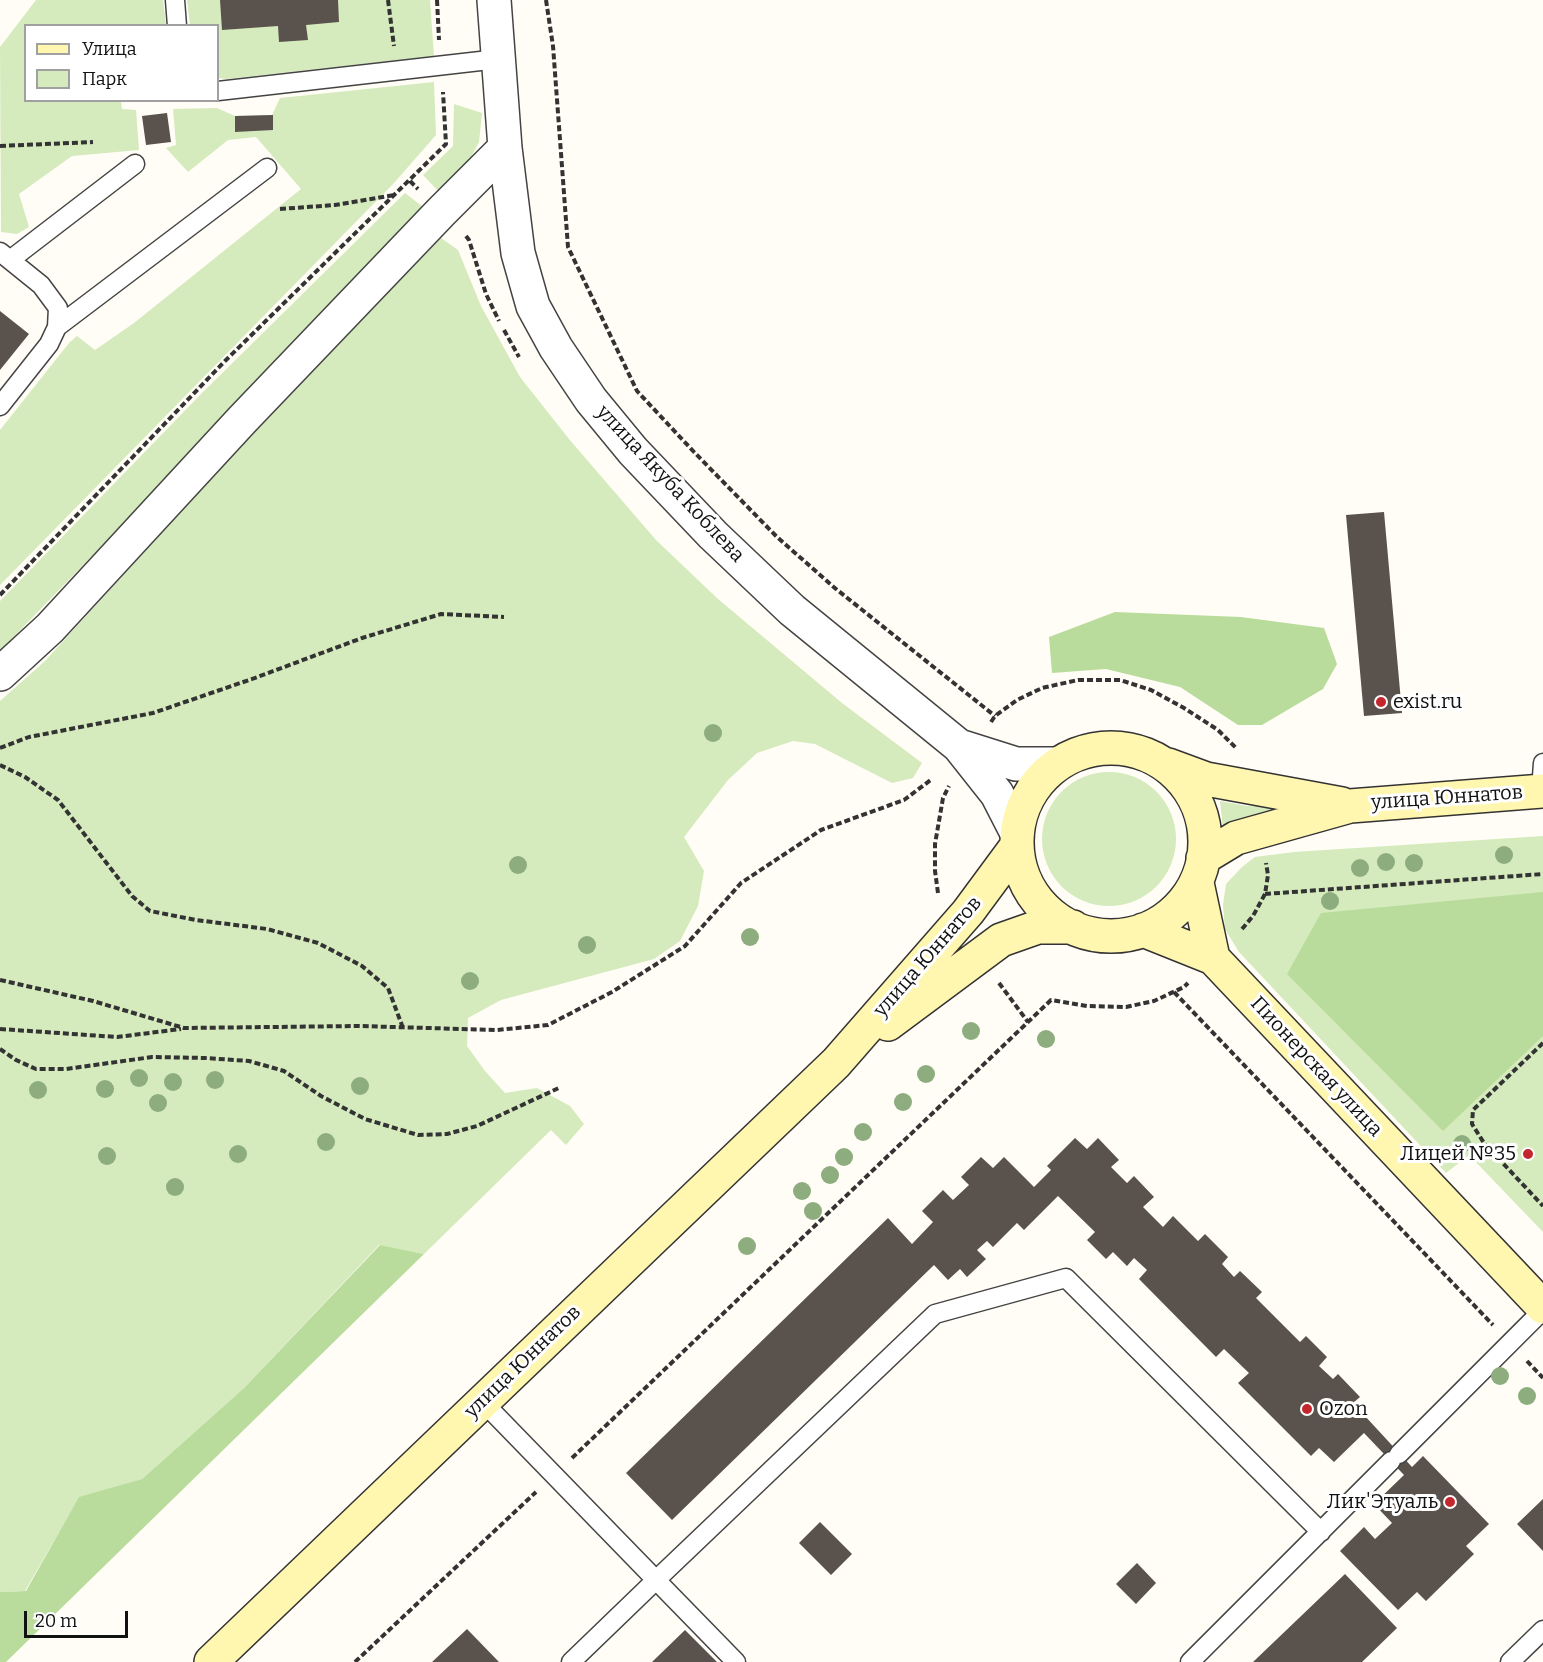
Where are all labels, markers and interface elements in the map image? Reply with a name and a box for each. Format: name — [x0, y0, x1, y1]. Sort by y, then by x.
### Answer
legend — [24, 24, 219, 102]
text: Улица — [82, 38, 137, 60]
text: Парк — [82, 68, 127, 90]
street label: улица Якуба Коблева — [591, 400, 749, 568]
place label: exist.ru — [1393, 690, 1462, 714]
marker: exist.ru — [1374, 695, 1388, 709]
street label: улица Юннатов — [1370, 781, 1524, 815]
street label: улица Юннатов — [869, 892, 987, 1022]
street label: Пионерская улица — [1245, 992, 1387, 1142]
place label: Лицей №35 — [1400, 1142, 1516, 1166]
marker: Лицей №35 — [1521, 1147, 1535, 1161]
street label: улица Юннатов — [460, 1300, 586, 1424]
place label: Ozon — [1319, 1397, 1368, 1421]
marker: Ozon — [1300, 1402, 1314, 1416]
place label: Лик'Этуаль — [1327, 1490, 1438, 1514]
marker: Лик'Этуаль — [1443, 1495, 1457, 1509]
scale bar — [27, 1599, 130, 1637]
text: 20 m — [35, 1610, 77, 1632]

